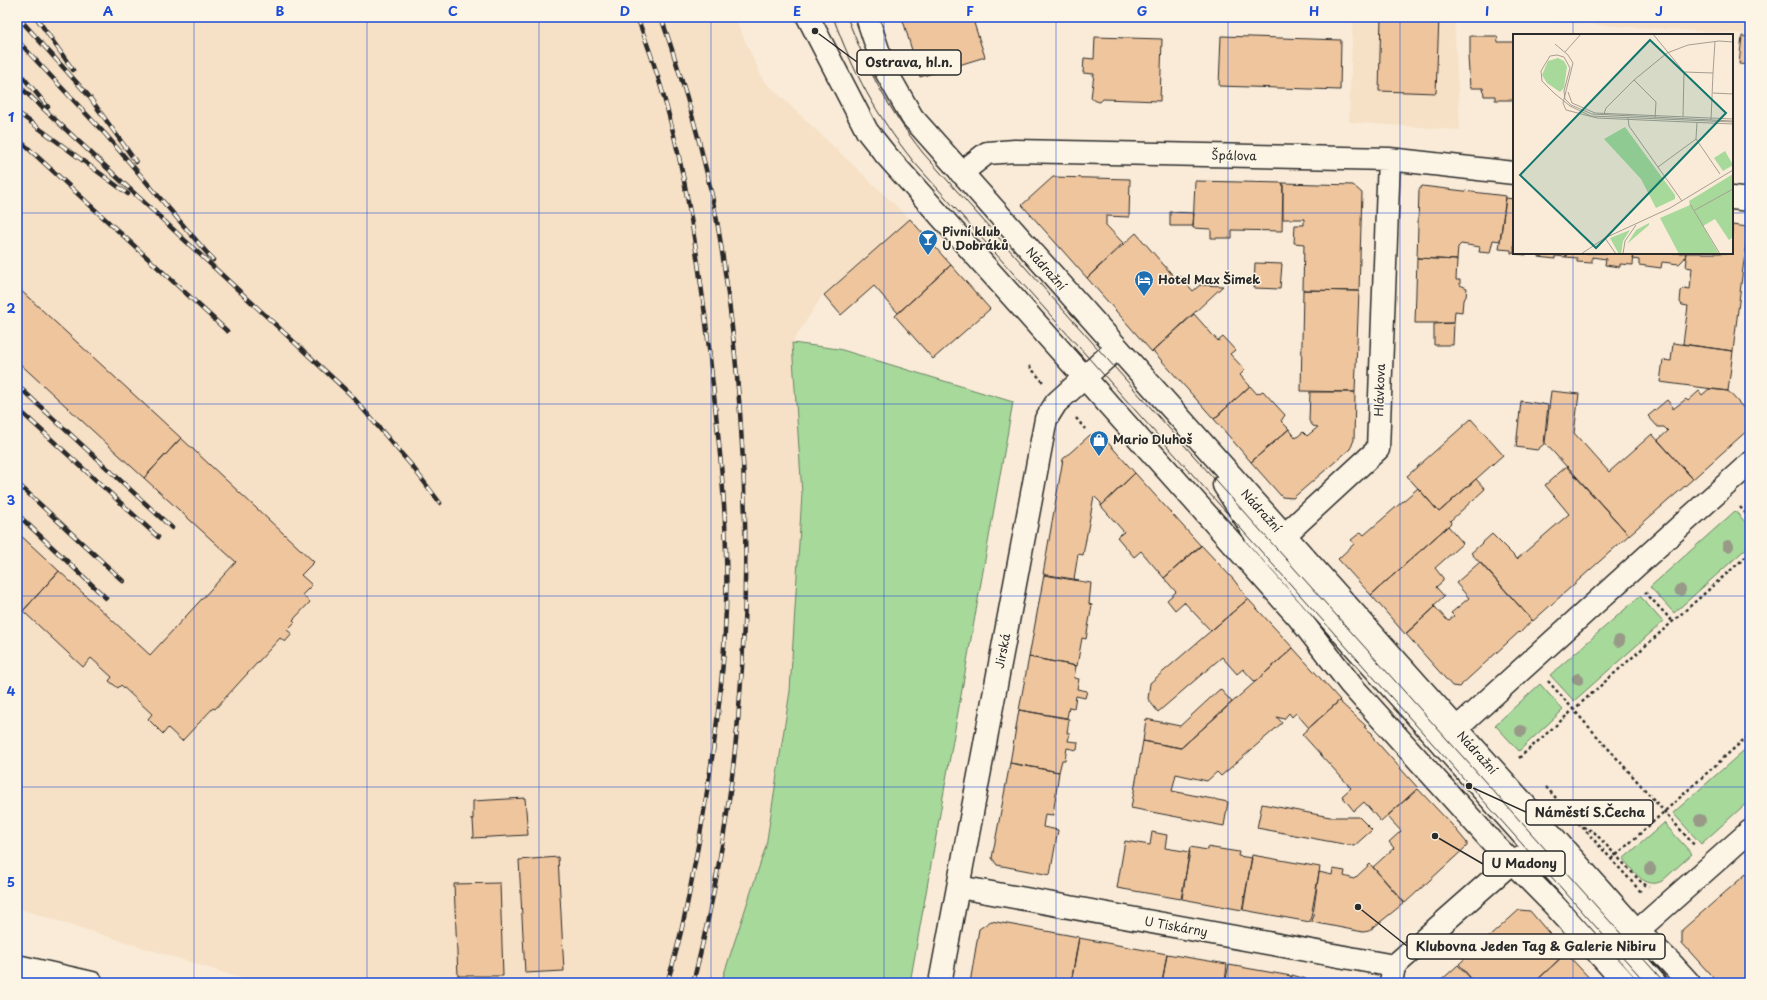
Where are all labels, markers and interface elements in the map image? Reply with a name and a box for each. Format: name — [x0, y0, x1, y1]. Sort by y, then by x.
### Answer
text: A — [103, 1, 113, 20]
text: B — [276, 1, 285, 20]
text: C — [448, 1, 458, 20]
text: D — [620, 1, 630, 20]
text: E — [793, 1, 801, 20]
text: F — [966, 1, 974, 20]
text: G — [1137, 1, 1147, 20]
text: H — [1309, 1, 1319, 20]
text: I — [1485, 1, 1489, 20]
text: J — [1655, 1, 1663, 20]
inset map — [1513, 34, 1733, 254]
callout: Ostrava, hl.n. — [857, 50, 961, 75]
text: Ostrava, hl.n. — [865, 52, 953, 71]
text: 1 — [8, 107, 14, 126]
street label: Špálova — [1211, 146, 1257, 164]
place label: Pivní klub U Dobráků — [942, 222, 1009, 254]
bar icon: Pivní klub U Dobráků — [917, 228, 939, 256]
street label: Nádražní — [1022, 243, 1071, 294]
hotel icon: Hotel Max Šimek — [1133, 269, 1155, 297]
place label: Hotel Max Šimek — [1158, 270, 1260, 288]
text: 2 — [6, 298, 16, 317]
street label: Hlávkova — [1369, 362, 1389, 417]
shop icon: Mario Dluhoš — [1088, 429, 1110, 457]
place label: Mario Dluhoš — [1113, 430, 1192, 448]
street label: Nádražní — [1237, 485, 1286, 536]
text: 3 — [7, 490, 16, 509]
street label: Jirská — [990, 631, 1014, 670]
text: 4 — [7, 681, 16, 700]
street label: Nádražní — [1453, 727, 1502, 778]
callout: Náměstí S.Čecha — [1526, 800, 1653, 825]
text: Náměstí S.Čecha — [1535, 802, 1646, 821]
callout: U Madony — [1483, 851, 1565, 876]
text: U Madony — [1491, 853, 1557, 872]
text: 5 — [7, 872, 15, 891]
street label: U Tiskárny — [1143, 912, 1209, 940]
callout: Klubovna Jeden Tag & Galerie Nibiru — [1407, 934, 1665, 959]
text: Klubovna Jeden Tag & Galerie Nibiru — [1416, 936, 1656, 955]

